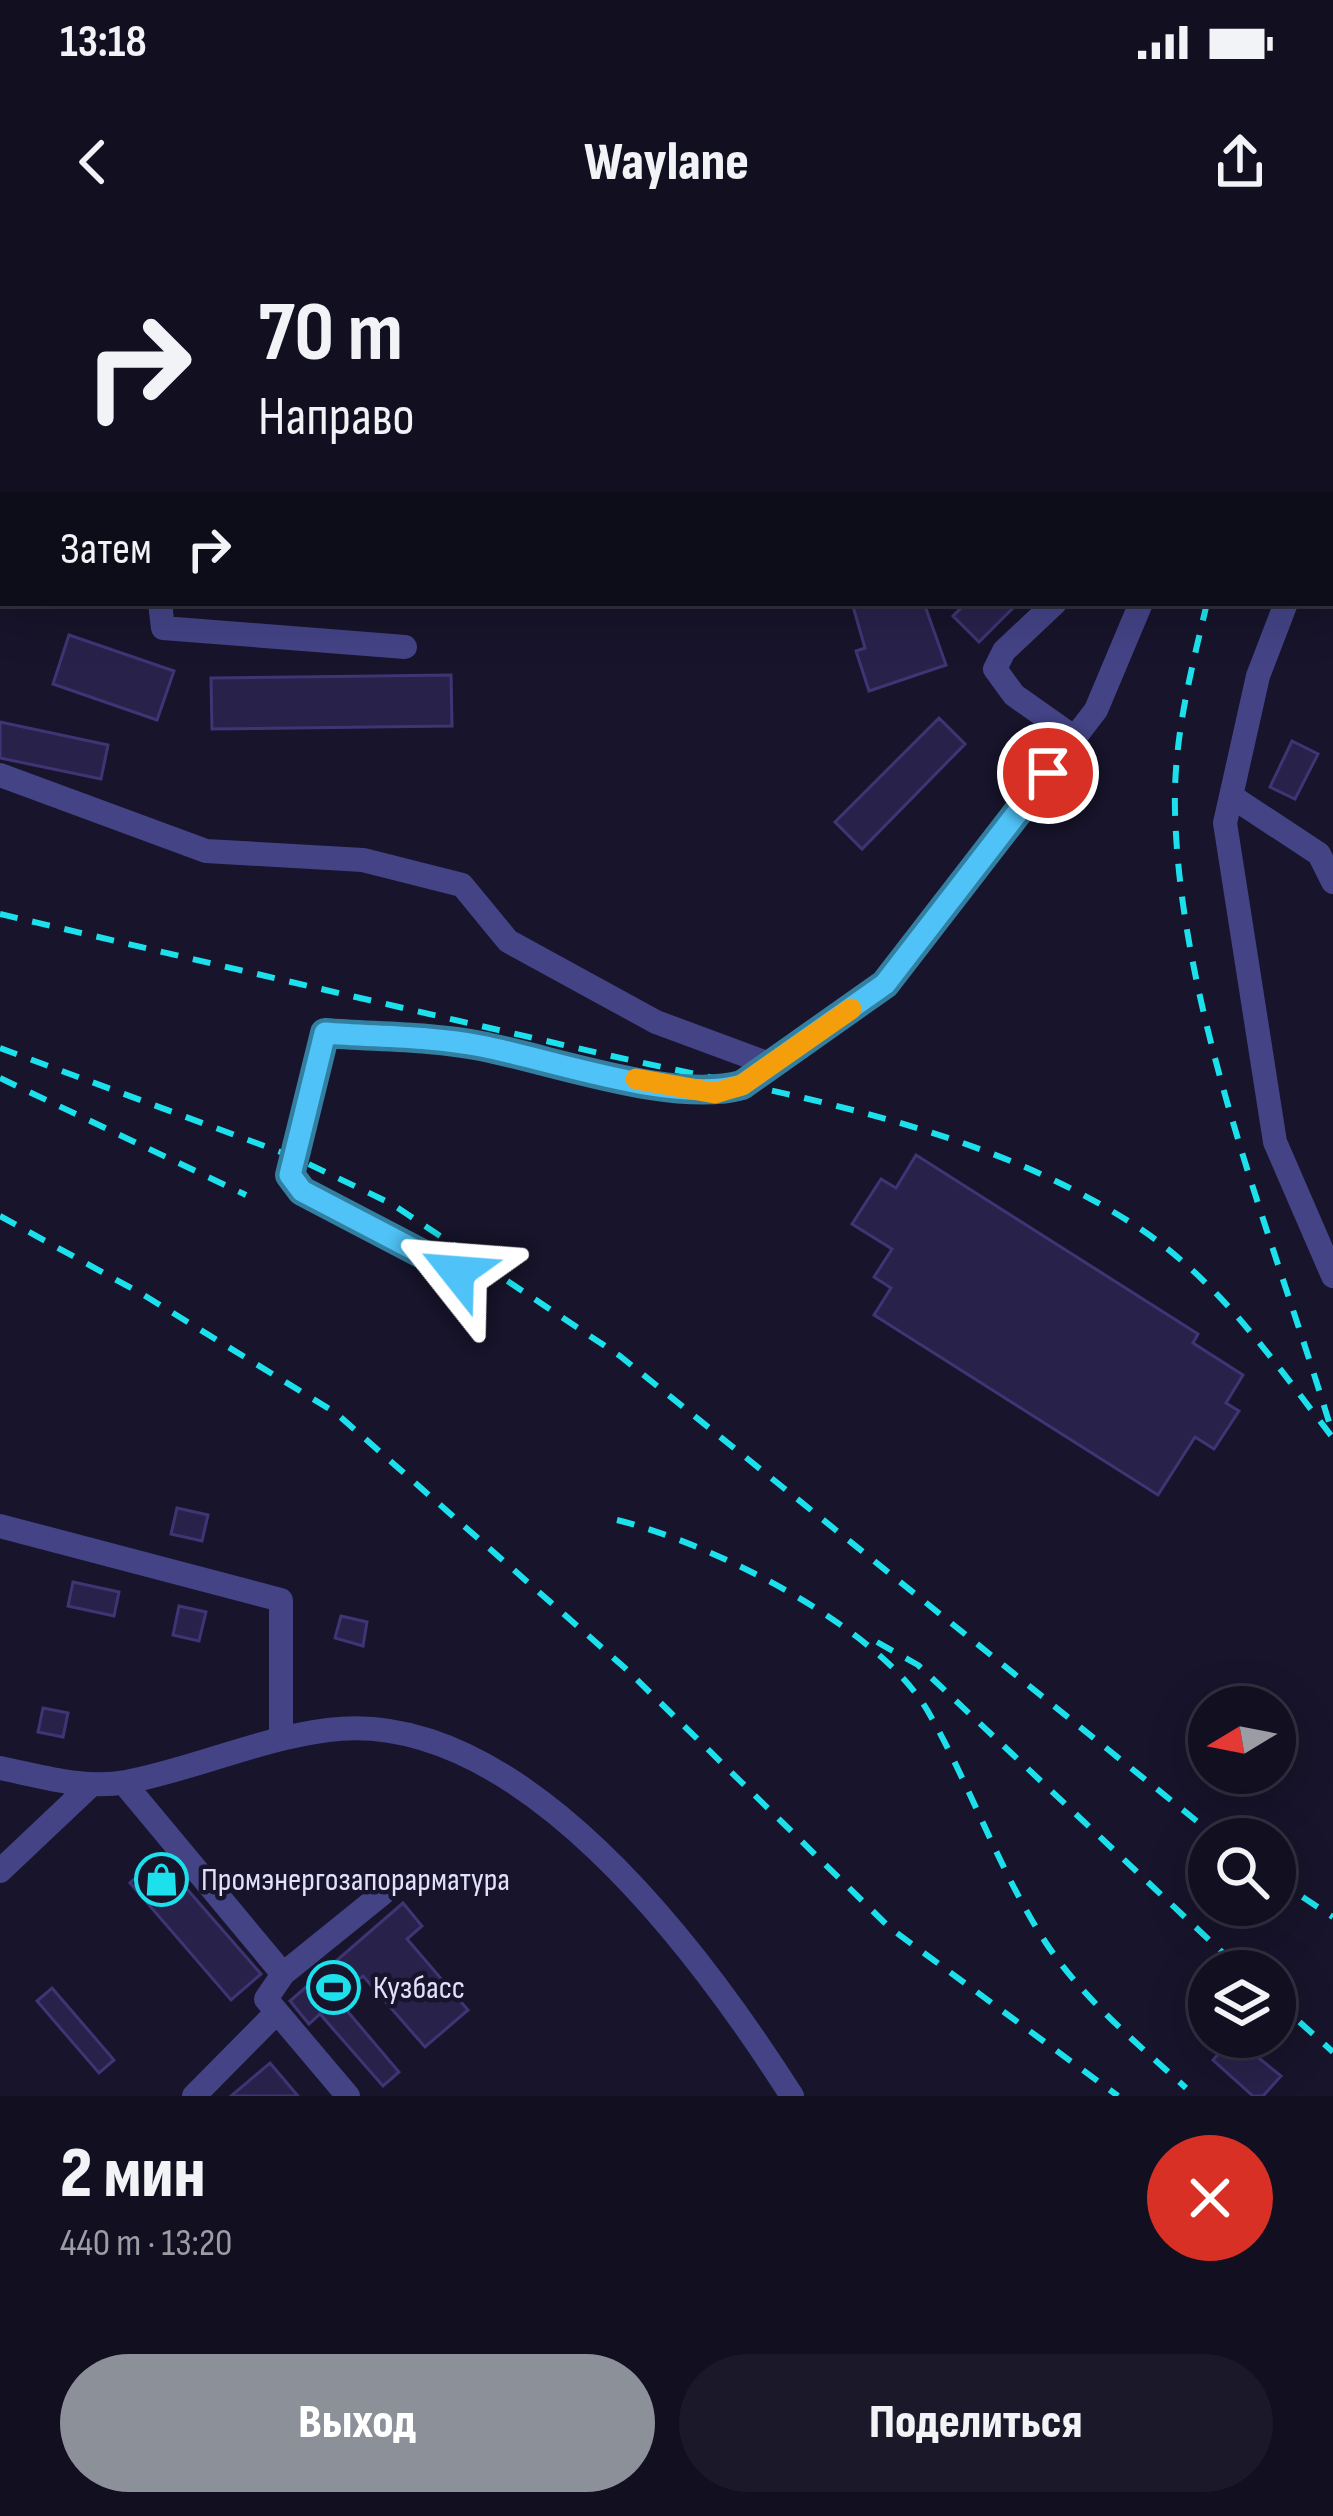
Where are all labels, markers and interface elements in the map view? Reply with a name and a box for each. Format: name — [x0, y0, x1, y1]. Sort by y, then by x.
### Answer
text: 13:18 — [60, 15, 147, 70]
icon: back — [60, 129, 126, 195]
icon: share — [1207, 129, 1273, 195]
text: Waylane — [584, 130, 749, 195]
text: 70 m — [258, 283, 403, 384]
icon: right — [60, 288, 216, 444]
text: Направо — [258, 385, 415, 450]
icon: right — [176, 516, 242, 582]
text: Затем — [60, 522, 152, 577]
pin — [997, 722, 1099, 824]
icon: arrive — [1015, 740, 1081, 806]
position arrow — [394, 1209, 520, 1335]
north arrow — [1188, 1686, 1296, 1794]
map controls — [1188, 1686, 1296, 2058]
button: search — [1188, 1818, 1296, 1926]
shop icon: Промэнергозапорарматура — [134, 1852, 190, 1908]
place label: Промэнергозапорарматура — [201, 1860, 510, 1900]
button: layers — [1188, 1950, 1296, 2058]
sports icon: Кузбасс — [306, 1960, 362, 2016]
place label: Кузбасс — [373, 1968, 465, 2008]
text: 2 мин — [60, 2131, 206, 2218]
button: close — [1147, 2135, 1273, 2261]
text: 440 m · 13:20 — [60, 2220, 232, 2267]
button: Выход — [60, 2354, 655, 2492]
button: Поделиться — [679, 2354, 1273, 2492]

